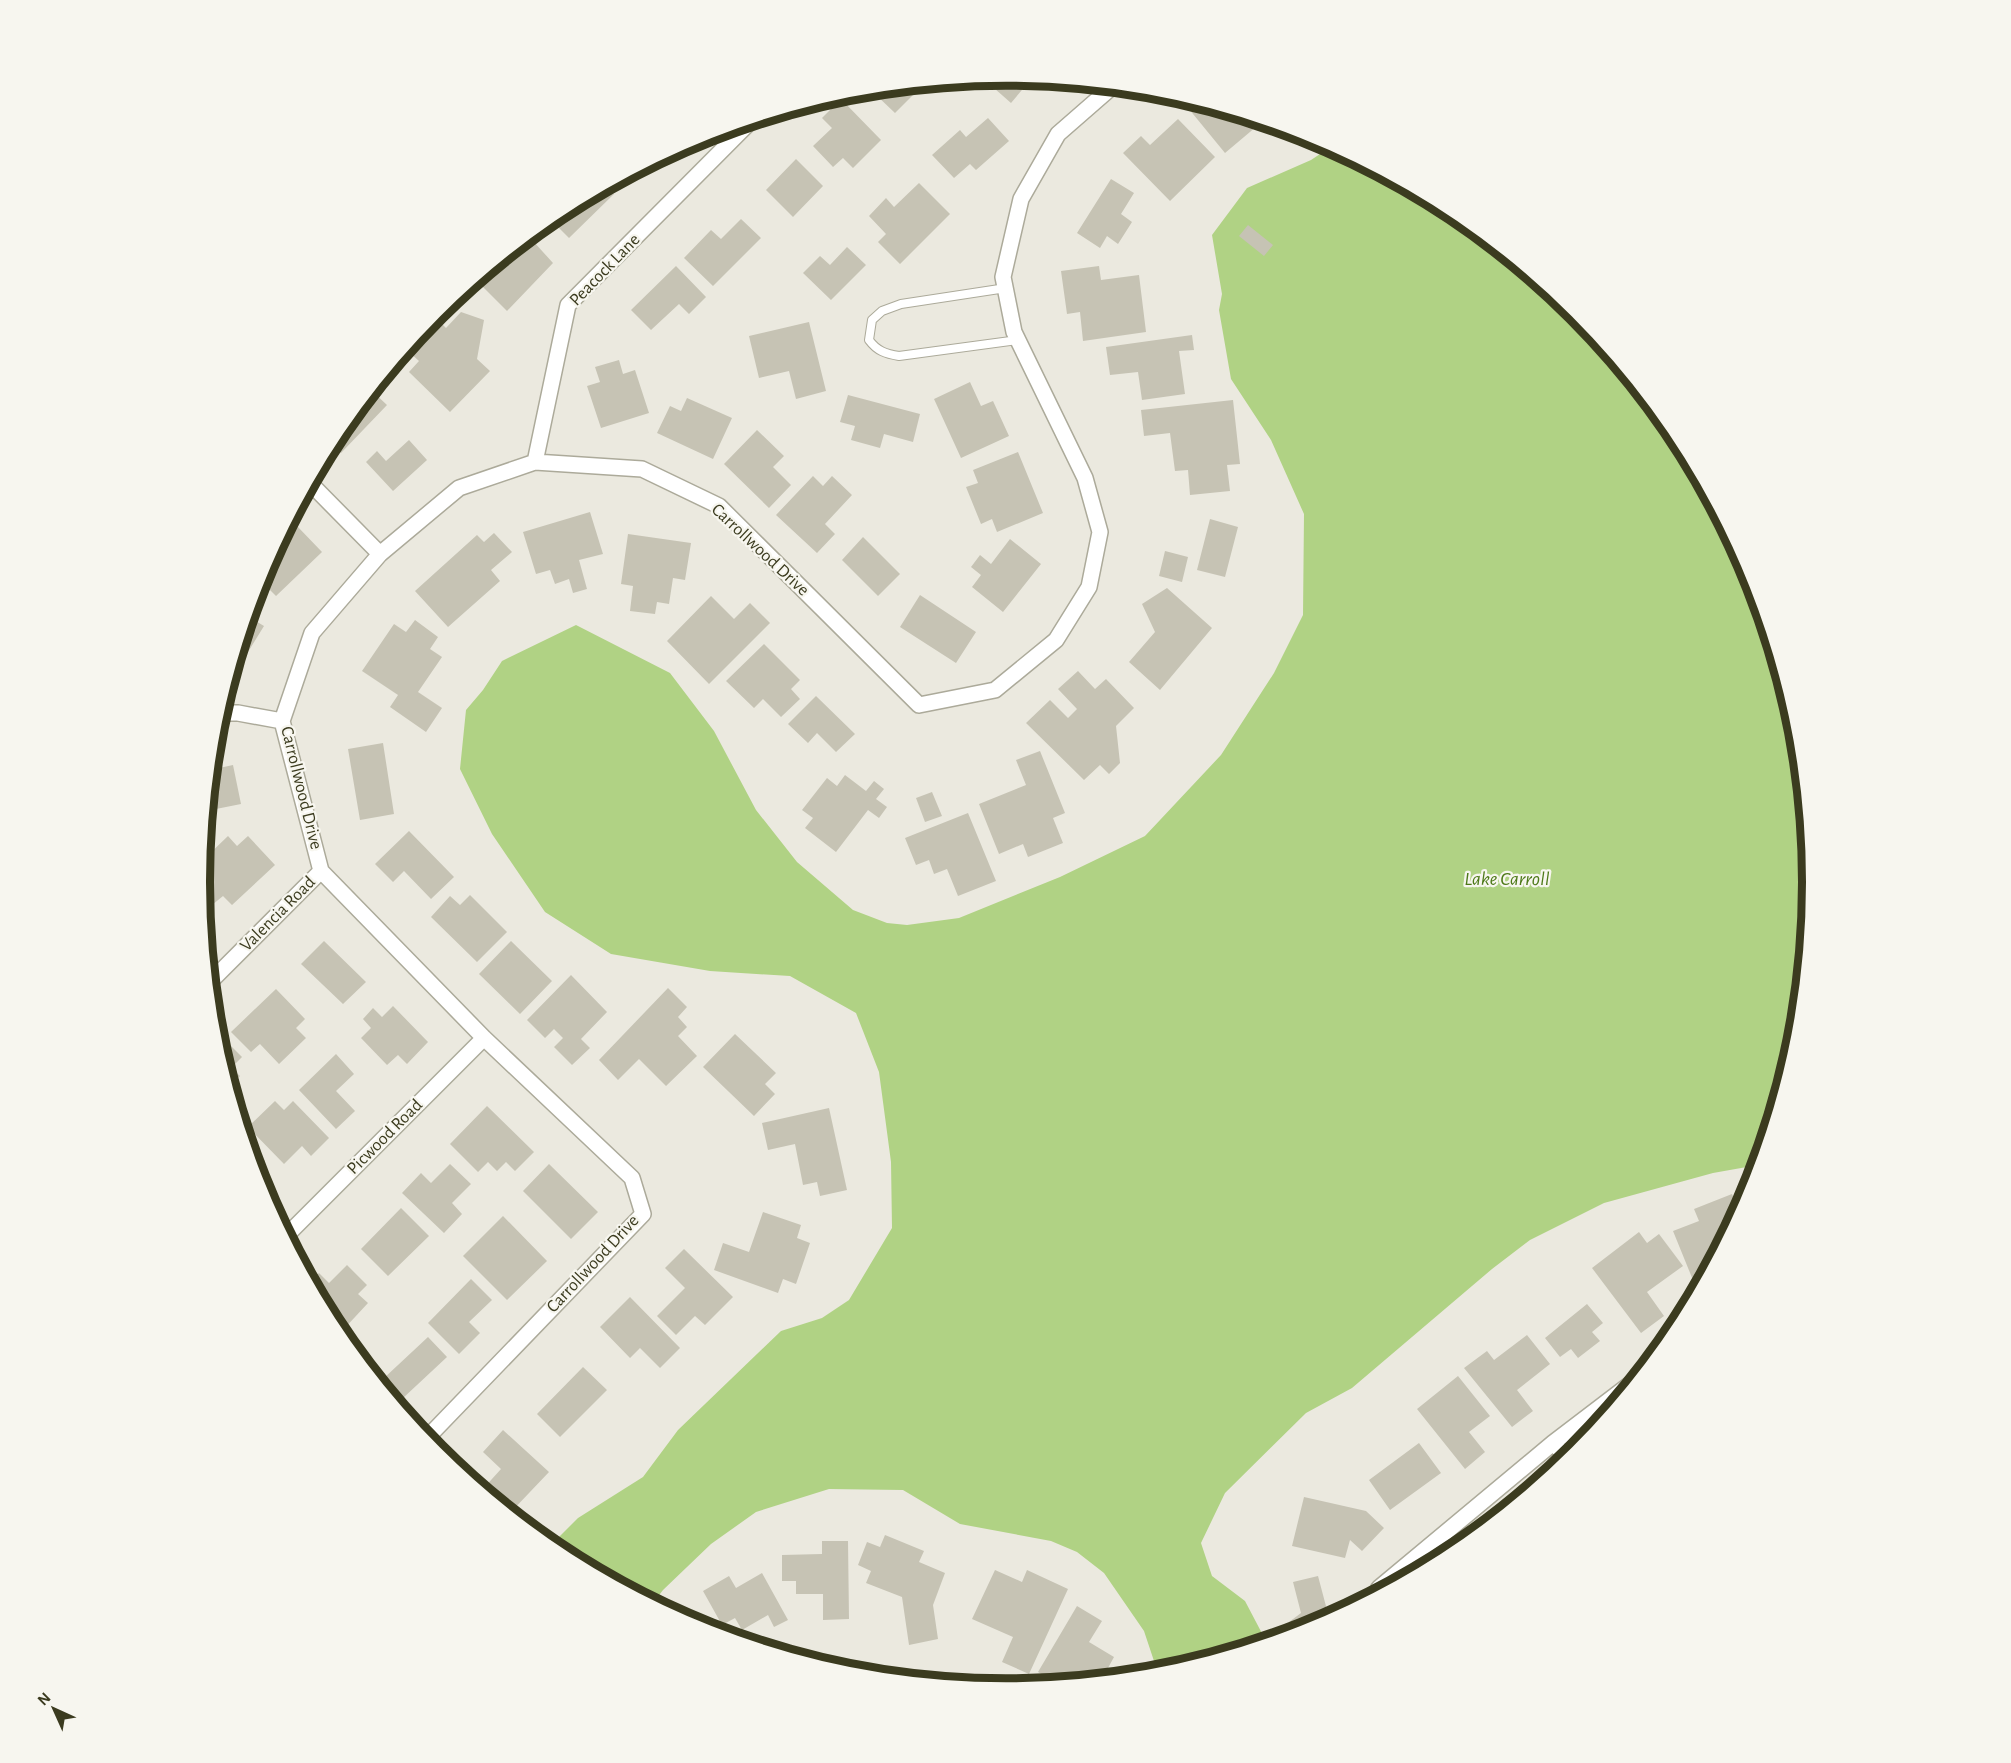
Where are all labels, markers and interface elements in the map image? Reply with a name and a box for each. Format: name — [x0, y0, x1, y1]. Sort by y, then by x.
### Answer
street label: Peacock Lane — [566, 231, 644, 309]
street label: Carrollwood Drive — [708, 500, 812, 600]
street label: Carrollwood Drive — [277, 725, 325, 851]
water label: Lake Carroll — [1464, 869, 1550, 889]
street label: Valencia Road — [237, 873, 319, 955]
street label: Picwood Road — [344, 1096, 426, 1178]
street label: Carrollwood Drive — [543, 1212, 643, 1316]
north arrow — [24, 1679, 84, 1739]
text: N — [35, 1690, 54, 1709]

